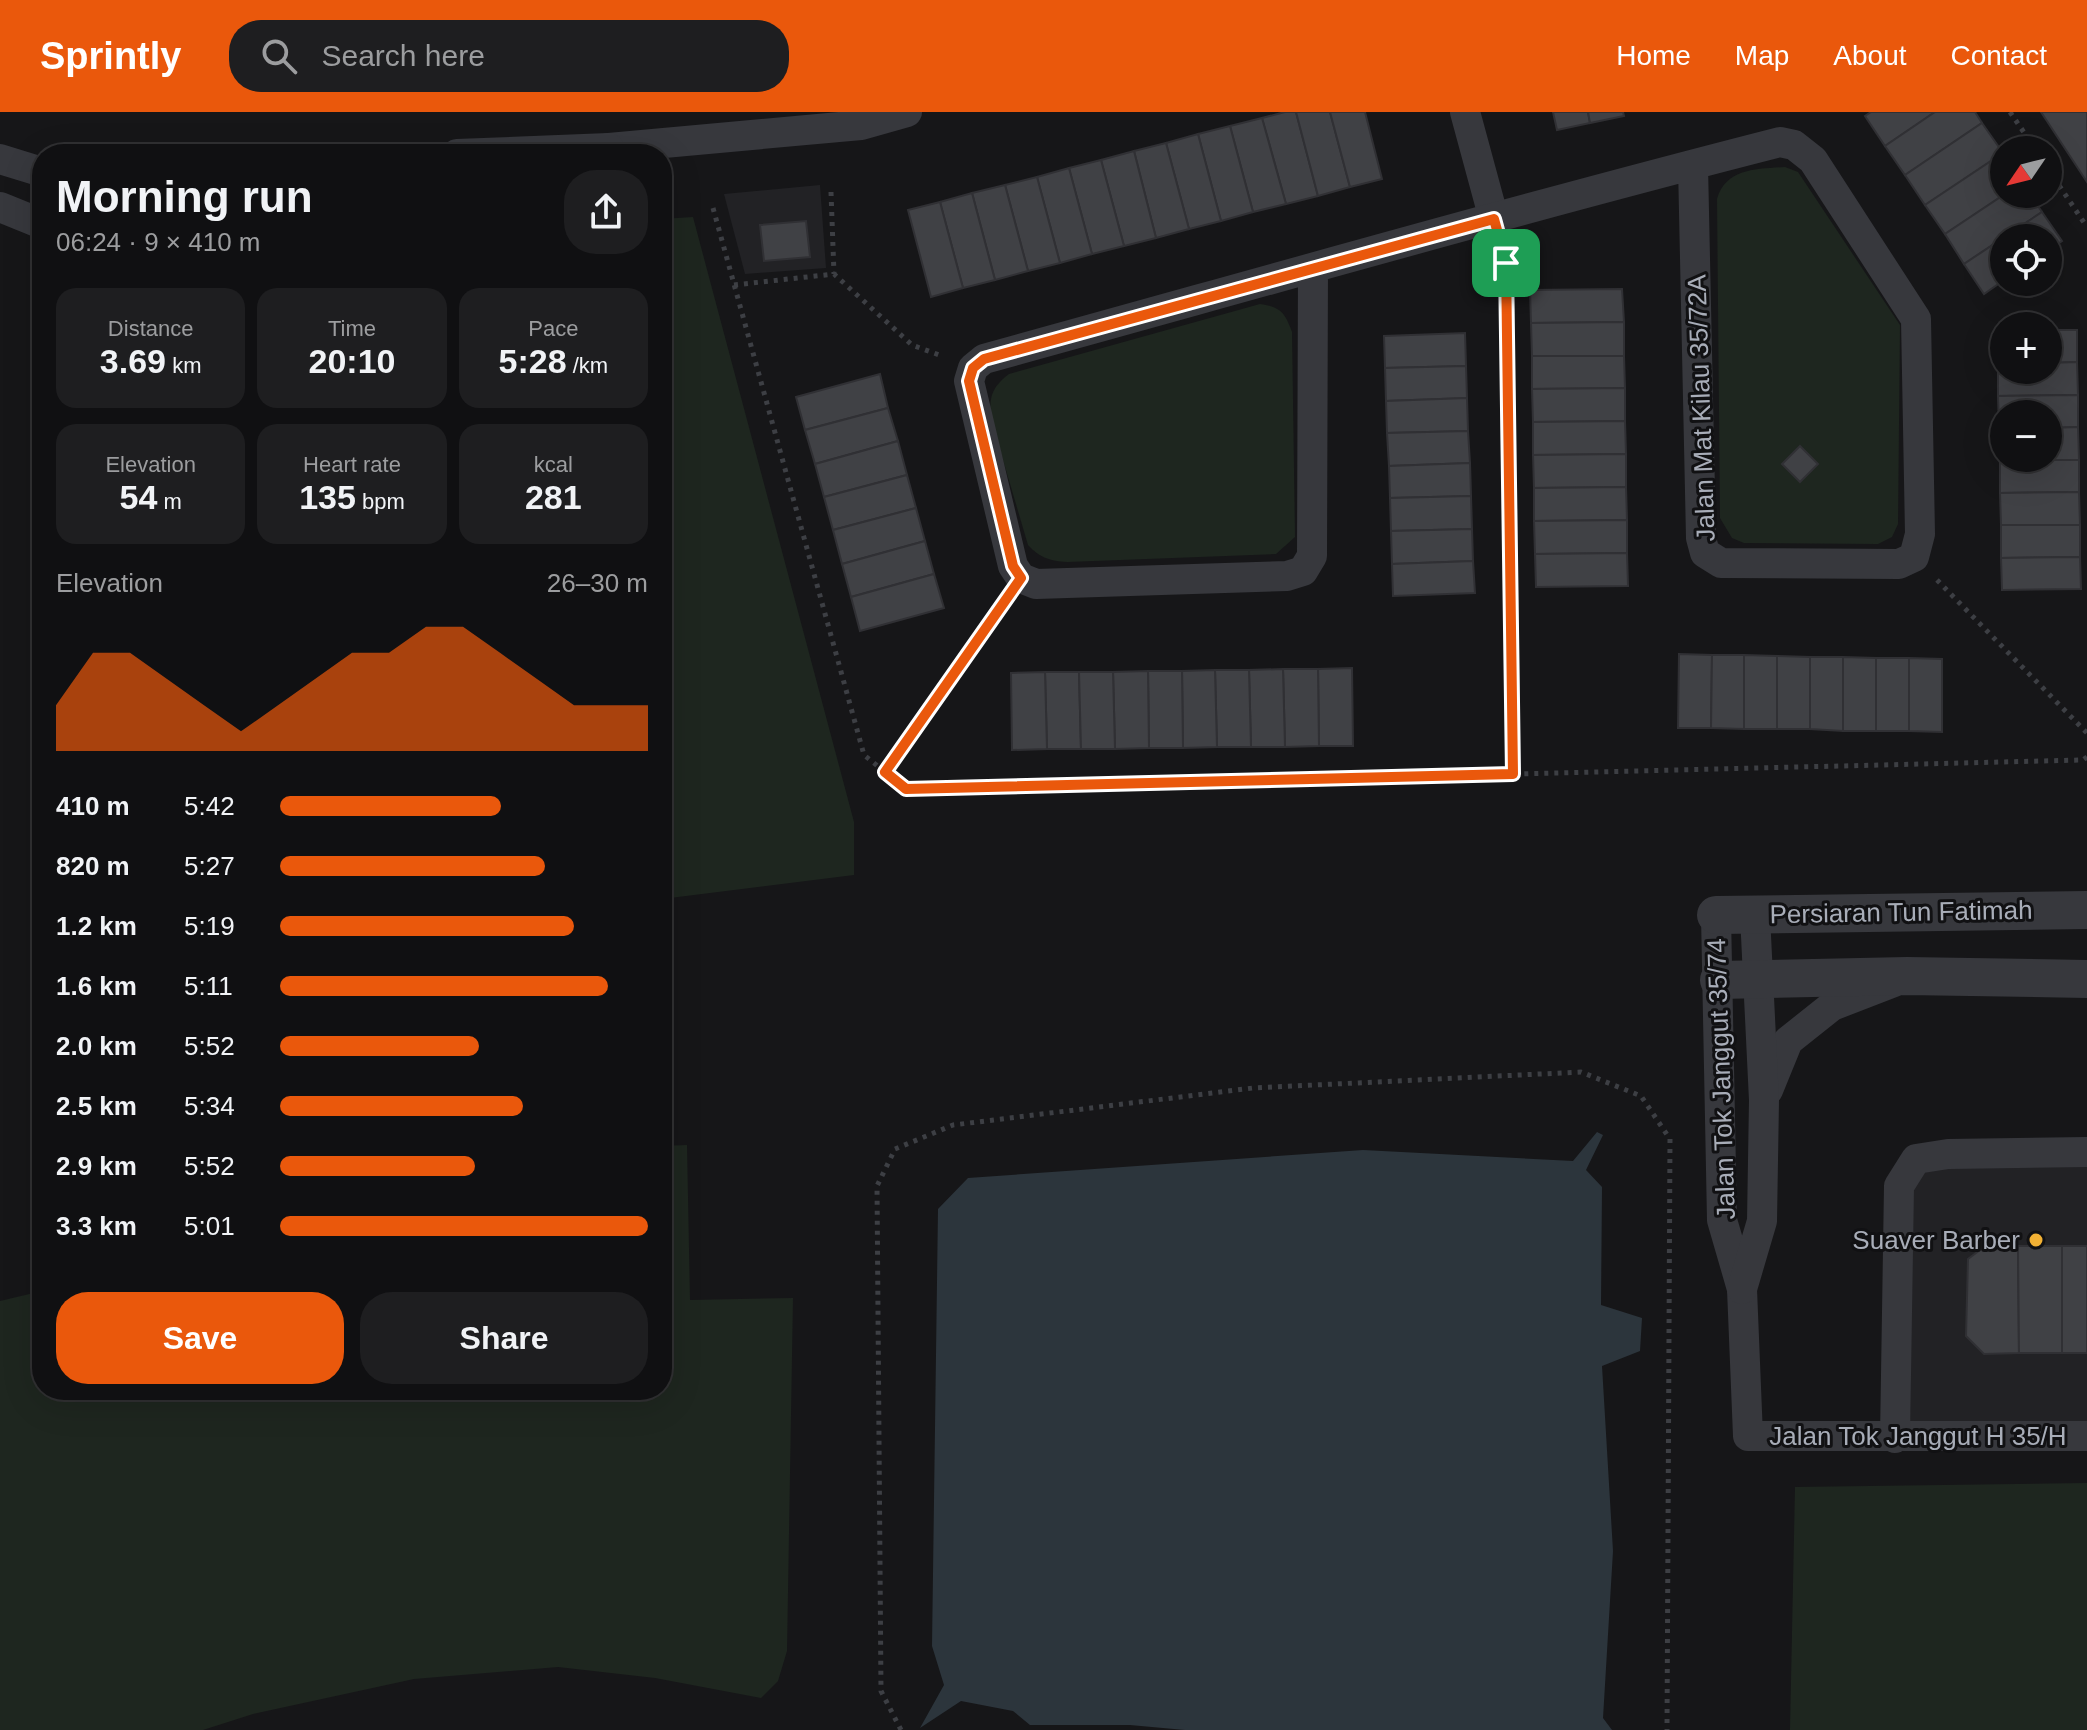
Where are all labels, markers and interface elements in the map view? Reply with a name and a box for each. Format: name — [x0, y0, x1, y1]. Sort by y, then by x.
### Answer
search box — [229, 20, 789, 92]
icon: search — [257, 34, 301, 78]
text: Sprintly — [40, 35, 181, 77]
text: Search here — [321, 39, 485, 72]
text: Home — [1616, 40, 1691, 71]
text: Map — [1735, 40, 1789, 71]
text: About — [1833, 40, 1907, 71]
text: Contact — [1951, 40, 2047, 71]
north arrow — [1990, 136, 2062, 208]
map controls — [1990, 136, 2062, 472]
button: share — [564, 170, 648, 254]
text: Morning run — [56, 172, 313, 221]
button: locate — [1990, 224, 2062, 296]
text: 06:24 · 9 × 410 m — [56, 227, 261, 257]
pin — [1472, 229, 1540, 297]
icon: arrive — [1484, 241, 1528, 285]
street label: Jalan Mat Kilau 35/72A — [1681, 273, 1721, 542]
button: + — [1990, 312, 2062, 384]
text: Distance — [108, 316, 193, 341]
text: Time — [328, 316, 376, 341]
text: Pace — [528, 316, 578, 341]
text: 3.69 — [100, 342, 166, 380]
text: 20:10 — [309, 342, 395, 380]
text: 5:28 — [499, 342, 567, 380]
text: km — [166, 353, 201, 378]
text: /km — [567, 353, 608, 378]
button: − — [1990, 400, 2062, 472]
text: Elevation — [105, 452, 196, 477]
text: Heart rate — [303, 452, 401, 477]
text: kcal — [534, 452, 573, 477]
text: 54 — [120, 478, 157, 516]
text: 135 — [299, 478, 356, 516]
text: 281 — [525, 478, 582, 516]
text: m — [157, 489, 182, 514]
text: bpm — [356, 489, 405, 514]
text: Elevation — [56, 568, 163, 598]
text: 26–30 m — [547, 568, 648, 598]
text: 410 m — [56, 791, 130, 821]
text: 5:42 — [184, 791, 235, 821]
text: 820 m — [56, 851, 130, 881]
text: 5:27 — [184, 851, 235, 881]
street label: Persiaran Tun Fatimah — [1769, 895, 2033, 929]
text: 1.2 km — [56, 911, 137, 941]
text: 5:19 — [184, 911, 235, 941]
street label: Jalan Tok Janggut 35/74 — [1701, 938, 1741, 1220]
text: 1.6 km — [56, 971, 137, 1001]
text: 5:11 — [184, 971, 233, 1001]
text: 2.0 km — [56, 1031, 137, 1061]
text: 5:52 — [184, 1031, 235, 1061]
text: 2.5 km — [56, 1091, 137, 1121]
text: 5:34 — [184, 1091, 235, 1121]
text: 2.9 km — [56, 1151, 137, 1181]
text: 5:52 — [184, 1151, 235, 1181]
text: 3.3 km — [56, 1211, 137, 1241]
text: 5:01 — [184, 1211, 235, 1241]
place label: Suaver Barber — [1852, 1225, 2020, 1255]
marker: Suaver Barber — [2027, 1231, 2045, 1249]
button: Save — [56, 1292, 344, 1384]
button: Share — [360, 1292, 648, 1384]
street label: Jalan Tok Janggut H 35/H — [1769, 1421, 2067, 1451]

